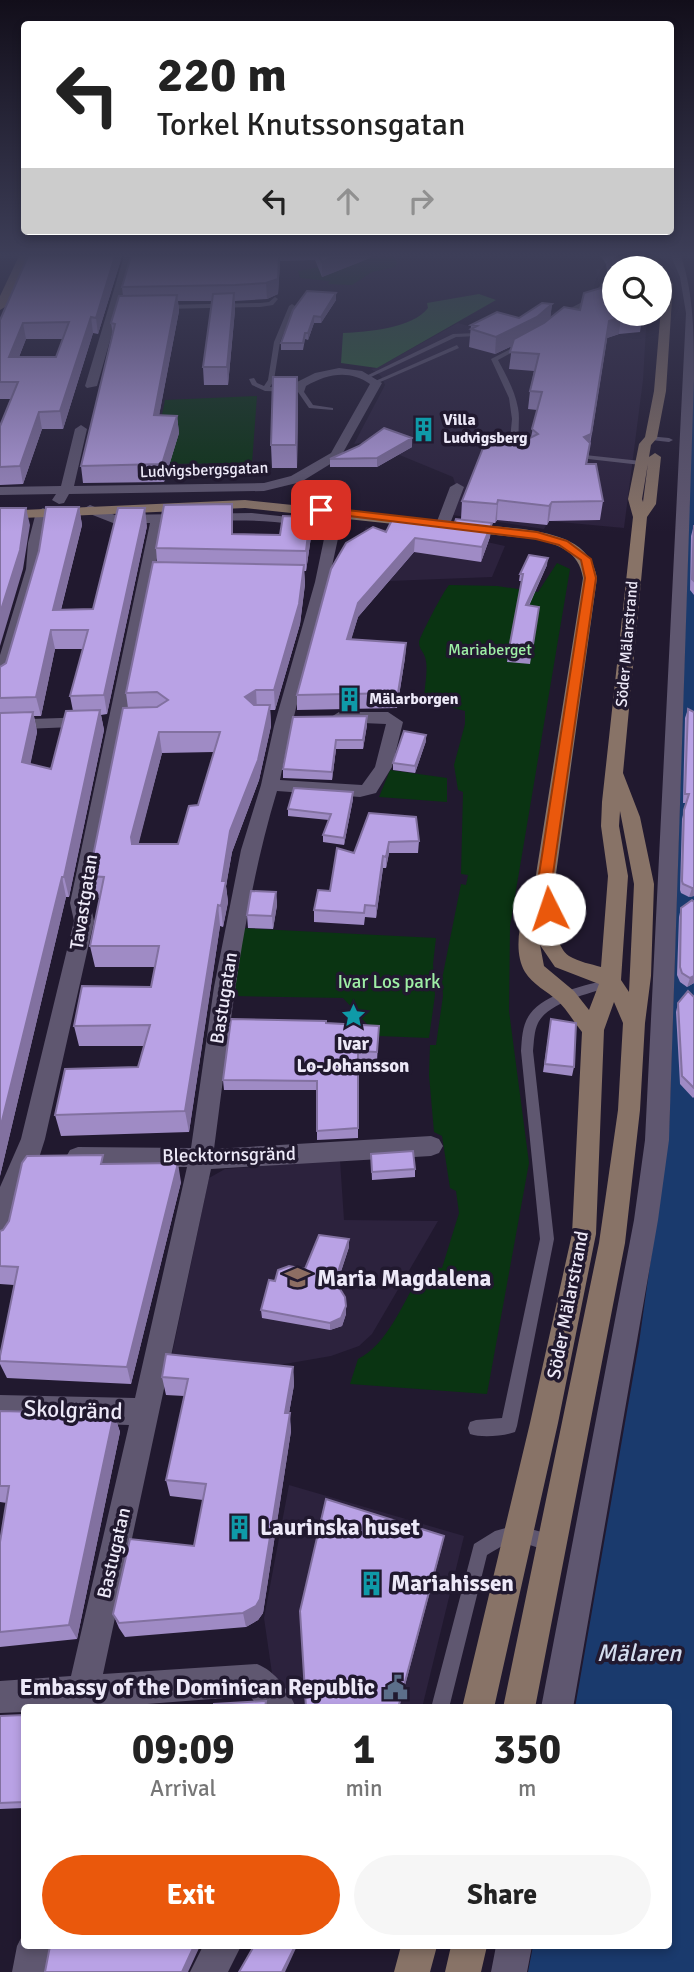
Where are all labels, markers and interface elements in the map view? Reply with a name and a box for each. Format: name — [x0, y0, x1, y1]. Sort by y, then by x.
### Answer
text: 220 m — [157, 45, 287, 105]
icon: left — [42, 49, 133, 140]
text: Torkel Knutssonsgatan — [157, 105, 465, 144]
icon: left — [256, 182, 294, 220]
icon: ahead — [329, 182, 367, 220]
icon: right — [402, 182, 440, 220]
map controls — [602, 256, 672, 326]
button: search — [602, 256, 672, 326]
place label: Villa Ludvigsberg — [443, 410, 528, 448]
building icon: Villa Ludvigsberg — [409, 415, 437, 443]
street label: Ludvigsbergsgatan — [139, 458, 269, 482]
pin — [291, 480, 351, 540]
icon: arrive — [302, 491, 340, 529]
street label: Söder Mälarstrand — [612, 580, 642, 708]
park label: Mariaberget — [448, 640, 532, 660]
building icon: Mälarborgen — [335, 685, 363, 713]
place label: Mälarborgen — [369, 689, 459, 709]
street label: Tavastgatan — [65, 852, 103, 952]
position arrow — [512, 872, 586, 946]
street label: Bastugatan — [205, 950, 243, 1046]
park label: Ivar Los park — [337, 970, 441, 994]
place icon: Ivar Lo-Johansson — [339, 1002, 367, 1030]
place label: Ivar Lo-Johansson — [297, 1032, 409, 1078]
street label: Blecktornsgränd — [162, 1142, 296, 1168]
street label: Söder Mälarstrand — [542, 1229, 594, 1381]
school or university icon: Maria Magdalena — [283, 1264, 311, 1292]
place label: Maria Magdalena — [317, 1264, 492, 1293]
street label: Skolgränd — [23, 1394, 123, 1426]
street label: Bastugatan — [92, 1505, 136, 1601]
building icon: Laurinska huset — [226, 1513, 254, 1541]
place label: Laurinska huset — [260, 1513, 420, 1542]
building icon: Mariahissen — [357, 1569, 385, 1597]
place label: Mariahissen — [391, 1569, 514, 1598]
water label: Mälaren — [597, 1638, 682, 1668]
place label: Embassy of the Dominican Republic — [20, 1673, 375, 1702]
public building icon: Embassy of the Dominican Republic — [381, 1673, 409, 1701]
text: 09:09 — [132, 1724, 235, 1775]
text: 1 — [353, 1724, 375, 1775]
text: 350 — [493, 1724, 561, 1775]
text: Arrival — [150, 1774, 216, 1803]
text: min — [345, 1774, 383, 1803]
text: m — [518, 1774, 536, 1803]
button: Exit — [42, 1855, 340, 1935]
button: Share — [354, 1855, 651, 1935]

